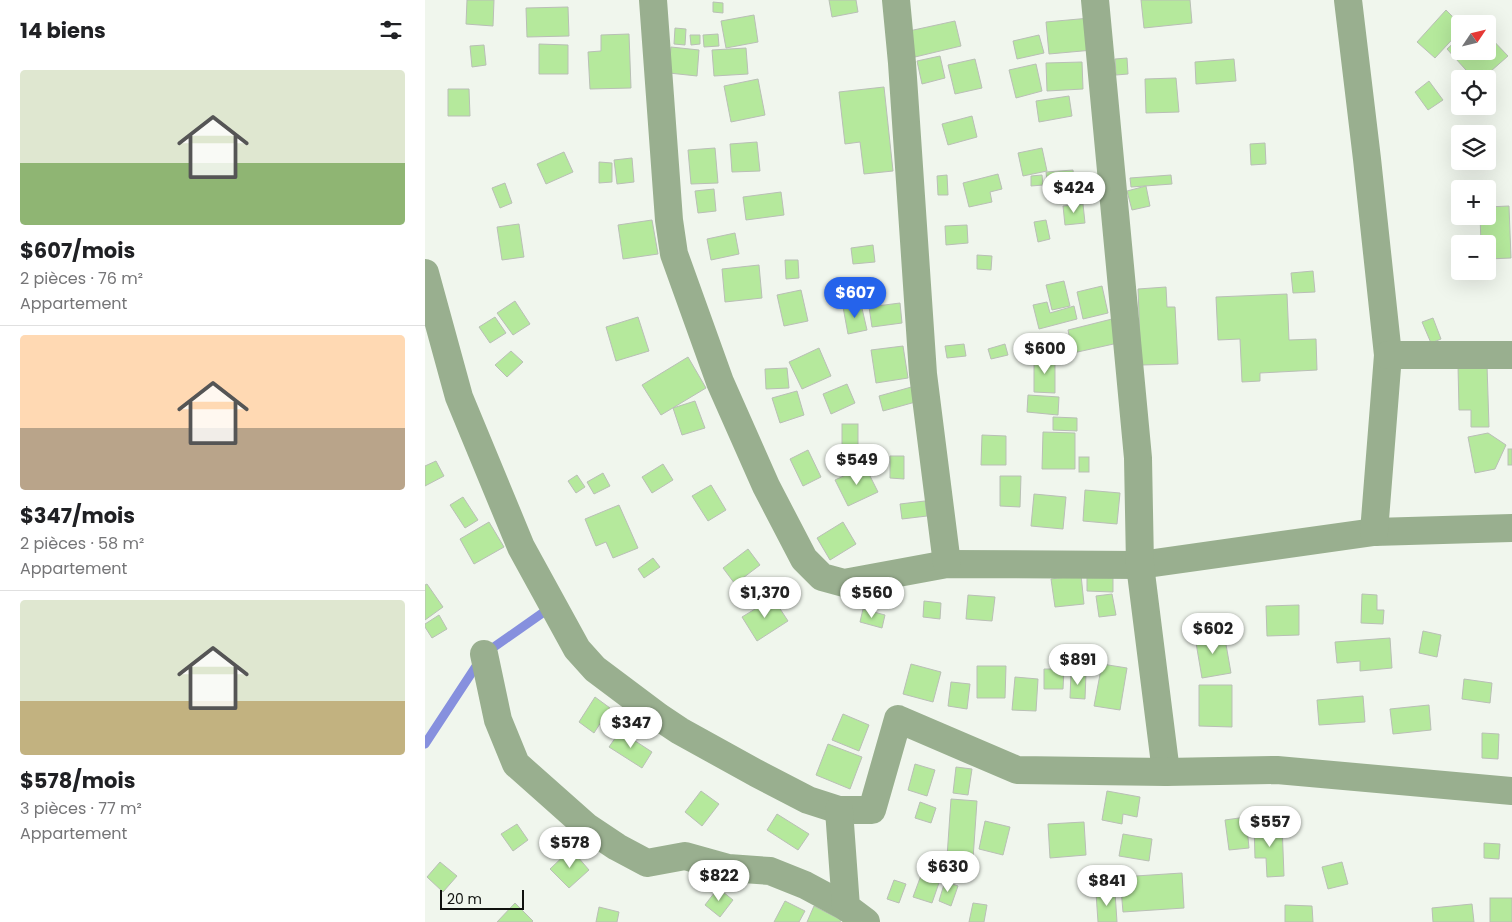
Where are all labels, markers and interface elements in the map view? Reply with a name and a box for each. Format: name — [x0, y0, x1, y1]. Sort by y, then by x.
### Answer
north arrow — [1451, 15, 1496, 60]
map controls — [1451, 15, 1496, 280]
text: 14 biens — [20, 16, 106, 45]
icon: filters — [377, 16, 405, 44]
button: locate — [1451, 70, 1496, 115]
icon: home — [168, 102, 258, 192]
button: layers — [1451, 125, 1496, 170]
pin: $424 — [1044, 172, 1104, 214]
text: $424 — [1053, 176, 1095, 199]
button: + — [1451, 180, 1496, 225]
button: − — [1451, 235, 1496, 280]
text: $607/mois — [20, 236, 135, 265]
text: 2 pièces · 76 m² — [20, 267, 143, 290]
pin: $607 — [825, 276, 885, 319]
text: $607 — [835, 281, 875, 304]
text: Appartement — [20, 292, 127, 315]
pin: $600 — [1015, 332, 1075, 375]
text: $600 — [1024, 337, 1066, 360]
icon: home — [168, 368, 258, 458]
pin: $549 — [827, 444, 887, 486]
text: $549 — [836, 448, 878, 471]
text: $347/mois — [20, 501, 135, 530]
text: 2 pièces · 58 m² — [20, 532, 144, 555]
text: Appartement — [20, 557, 127, 580]
pin: $1,370 — [724, 576, 806, 619]
pin: $560 — [842, 576, 902, 619]
text: $1,370 — [740, 581, 790, 604]
text: $560 — [851, 581, 893, 604]
pin: $602 — [1183, 612, 1243, 655]
text: $602 — [1193, 617, 1233, 640]
icon: home — [168, 633, 258, 723]
pin: $891 — [1048, 644, 1108, 686]
text: $891 — [1060, 648, 1096, 671]
pin: $347 — [601, 706, 661, 749]
text: $347 — [611, 711, 651, 734]
text: $578/mois — [20, 766, 135, 795]
text: 3 pièces · 77 m² — [20, 797, 142, 820]
pin: $557 — [1240, 806, 1300, 848]
text: $557 — [1250, 810, 1290, 833]
text: Appartement — [20, 822, 127, 845]
pin: $578 — [540, 826, 600, 869]
text: $578 — [550, 831, 590, 854]
pin: $630 — [918, 850, 978, 893]
text: $630 — [928, 855, 968, 878]
pin: $822 — [689, 860, 749, 902]
text: $822 — [699, 864, 739, 887]
pin: $841 — [1077, 864, 1137, 907]
text: $841 — [1088, 869, 1126, 892]
scale bar — [440, 887, 524, 910]
text: 20 m — [447, 889, 482, 909]

